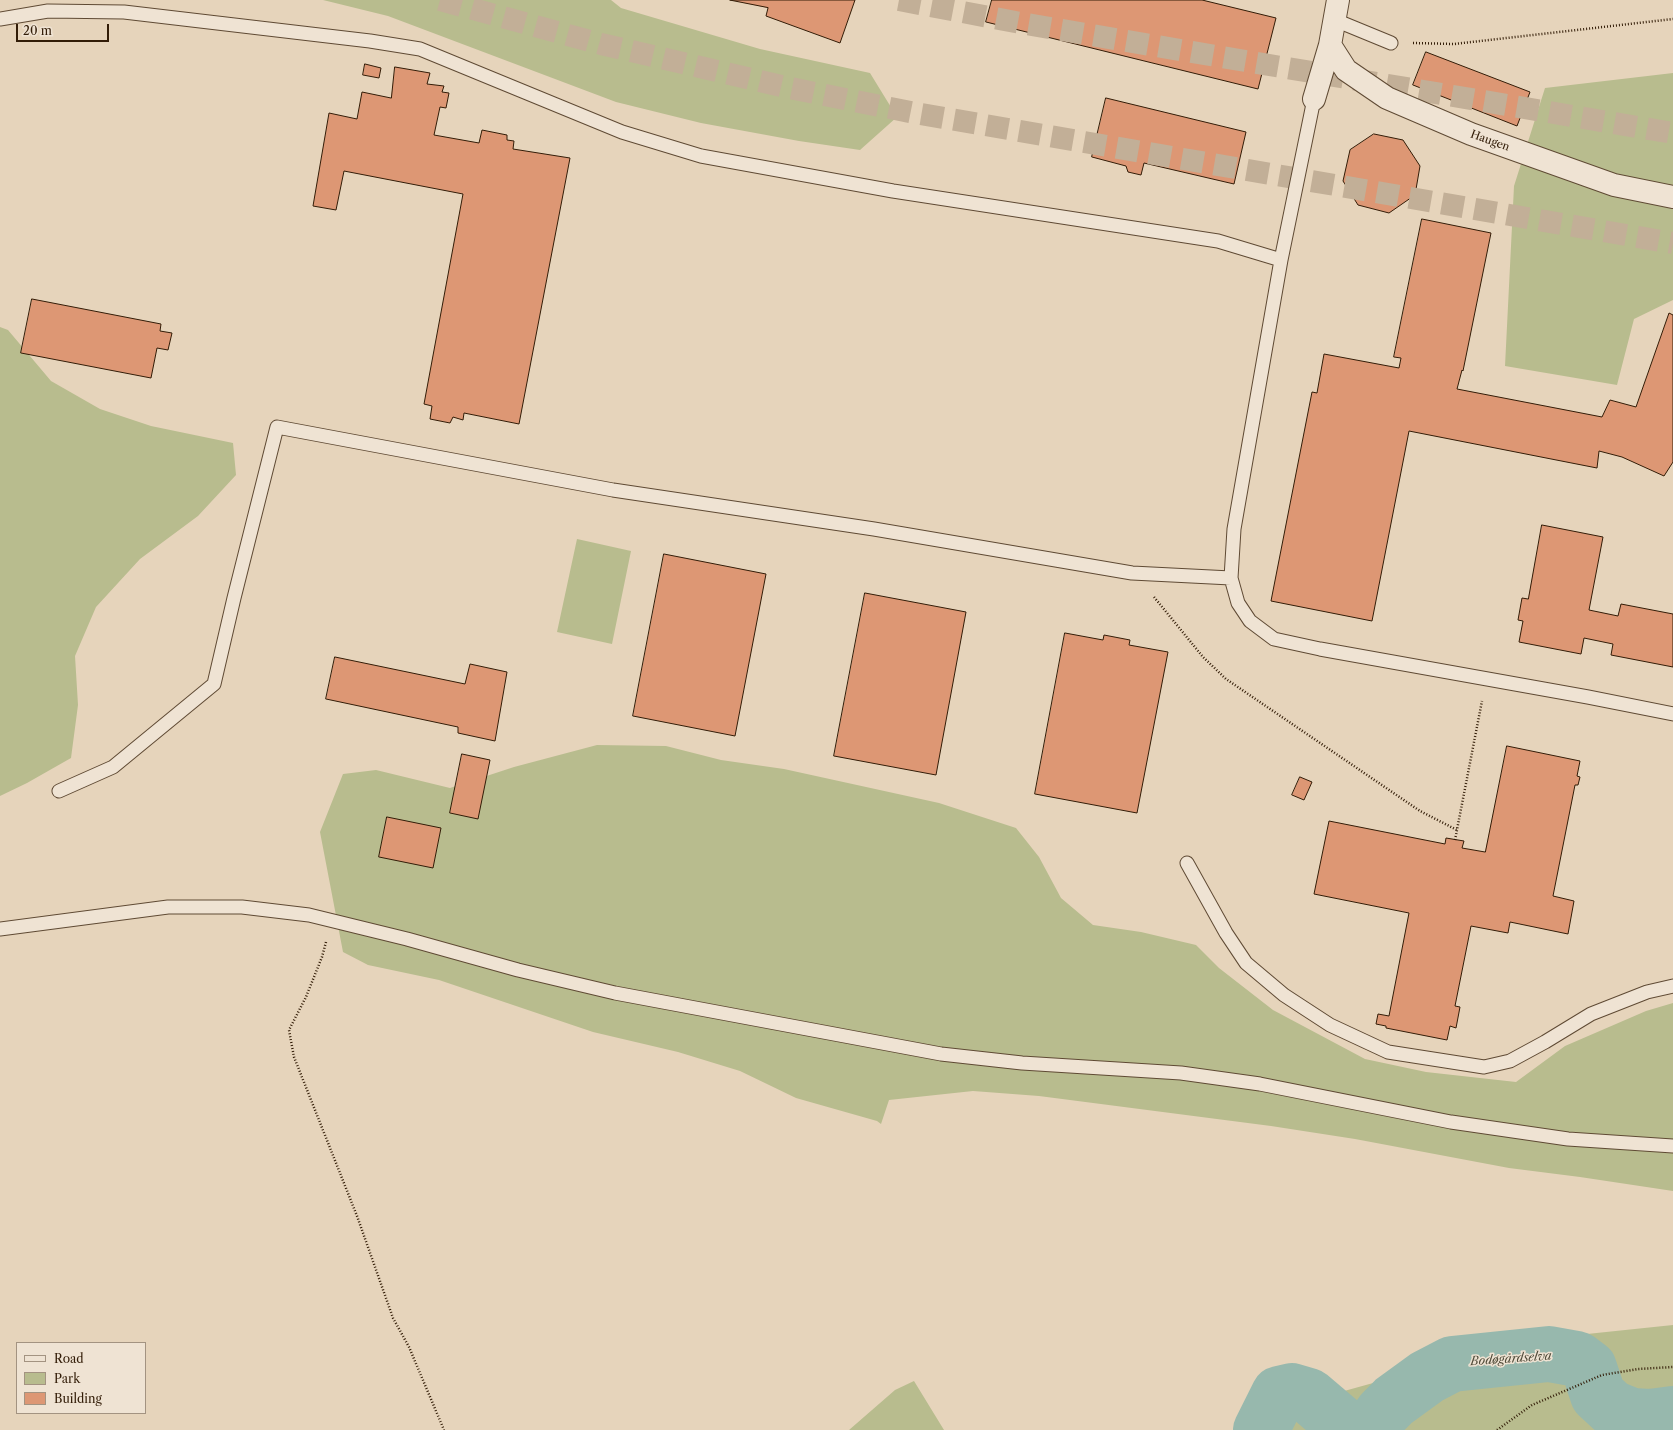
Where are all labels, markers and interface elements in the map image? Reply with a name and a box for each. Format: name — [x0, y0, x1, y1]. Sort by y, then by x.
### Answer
scale bar — [18, 16, 111, 42]
text: 20 m — [23, 23, 52, 38]
street label: Haugen — [1469, 128, 1511, 154]
legend — [16, 1342, 146, 1414]
water label: Bodøgårdselva — [1470, 1349, 1552, 1369]
text: Road — [54, 1351, 84, 1366]
text: Park — [54, 1371, 80, 1386]
text: Building — [54, 1391, 102, 1406]

